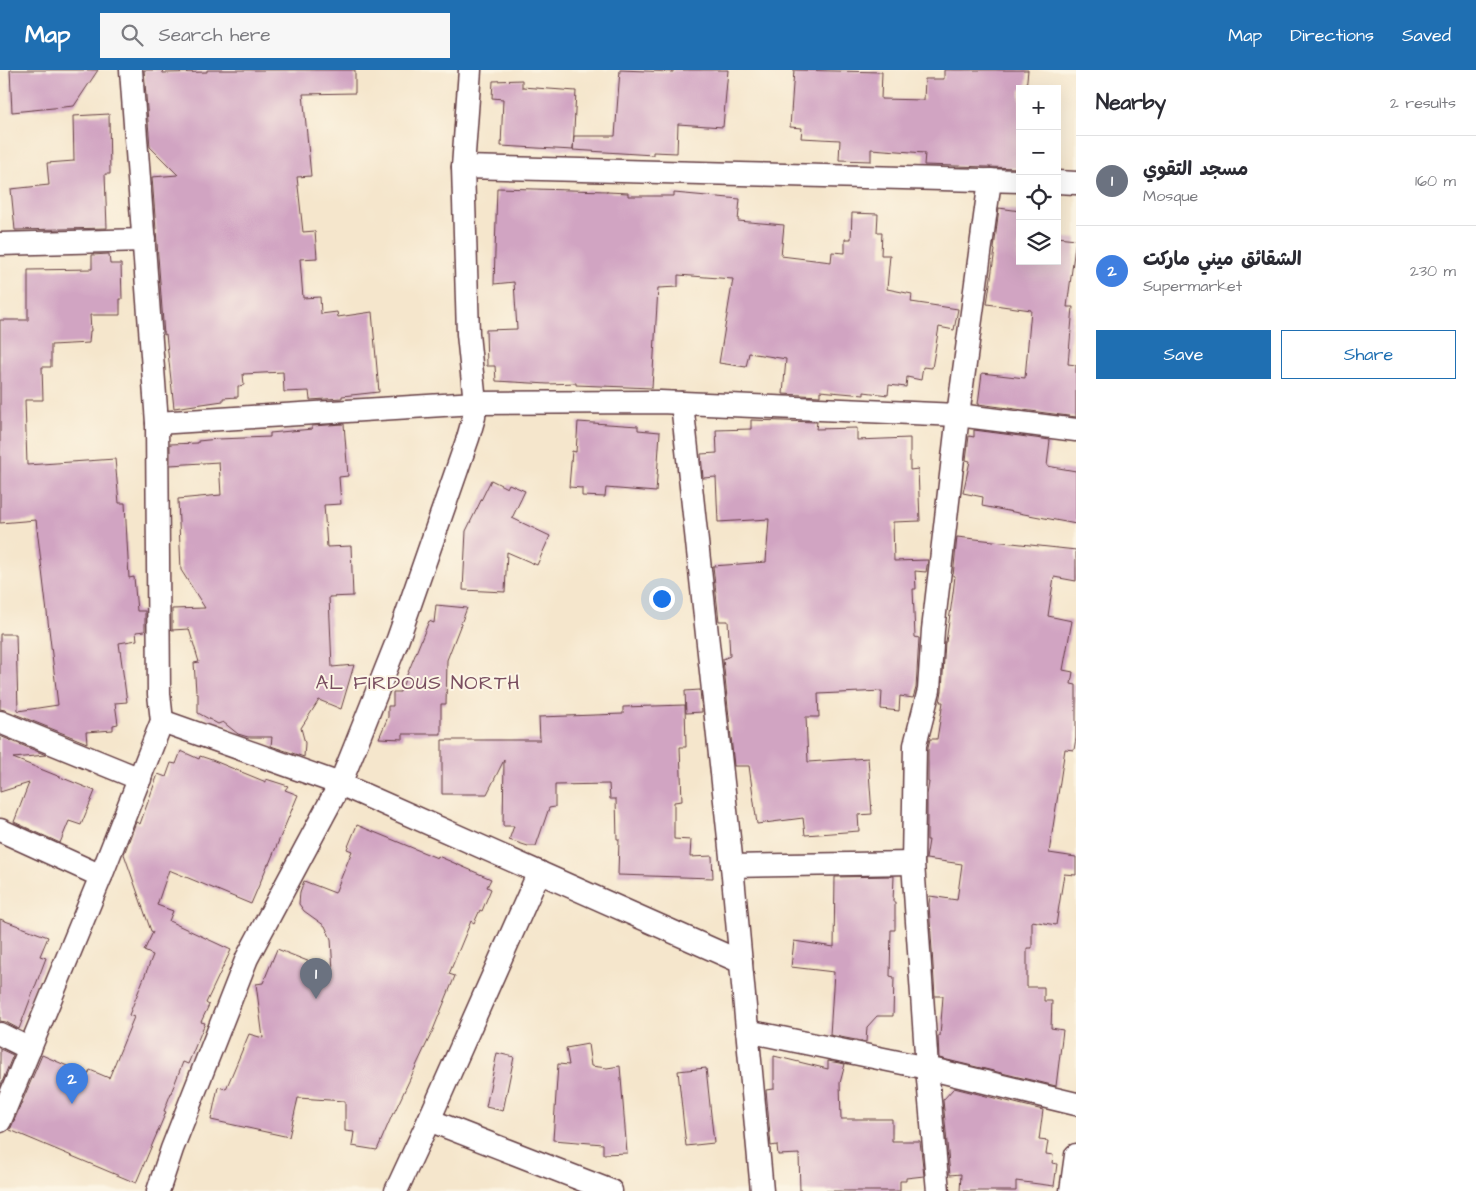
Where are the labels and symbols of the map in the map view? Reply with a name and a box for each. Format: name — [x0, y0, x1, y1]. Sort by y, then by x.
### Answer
your location — [649, 586, 675, 612]
district label: AL FIRDOUS NORTH — [315, 669, 521, 697]
pin: 1 — [300, 958, 332, 999]
pin: 2 — [56, 1063, 88, 1104]

